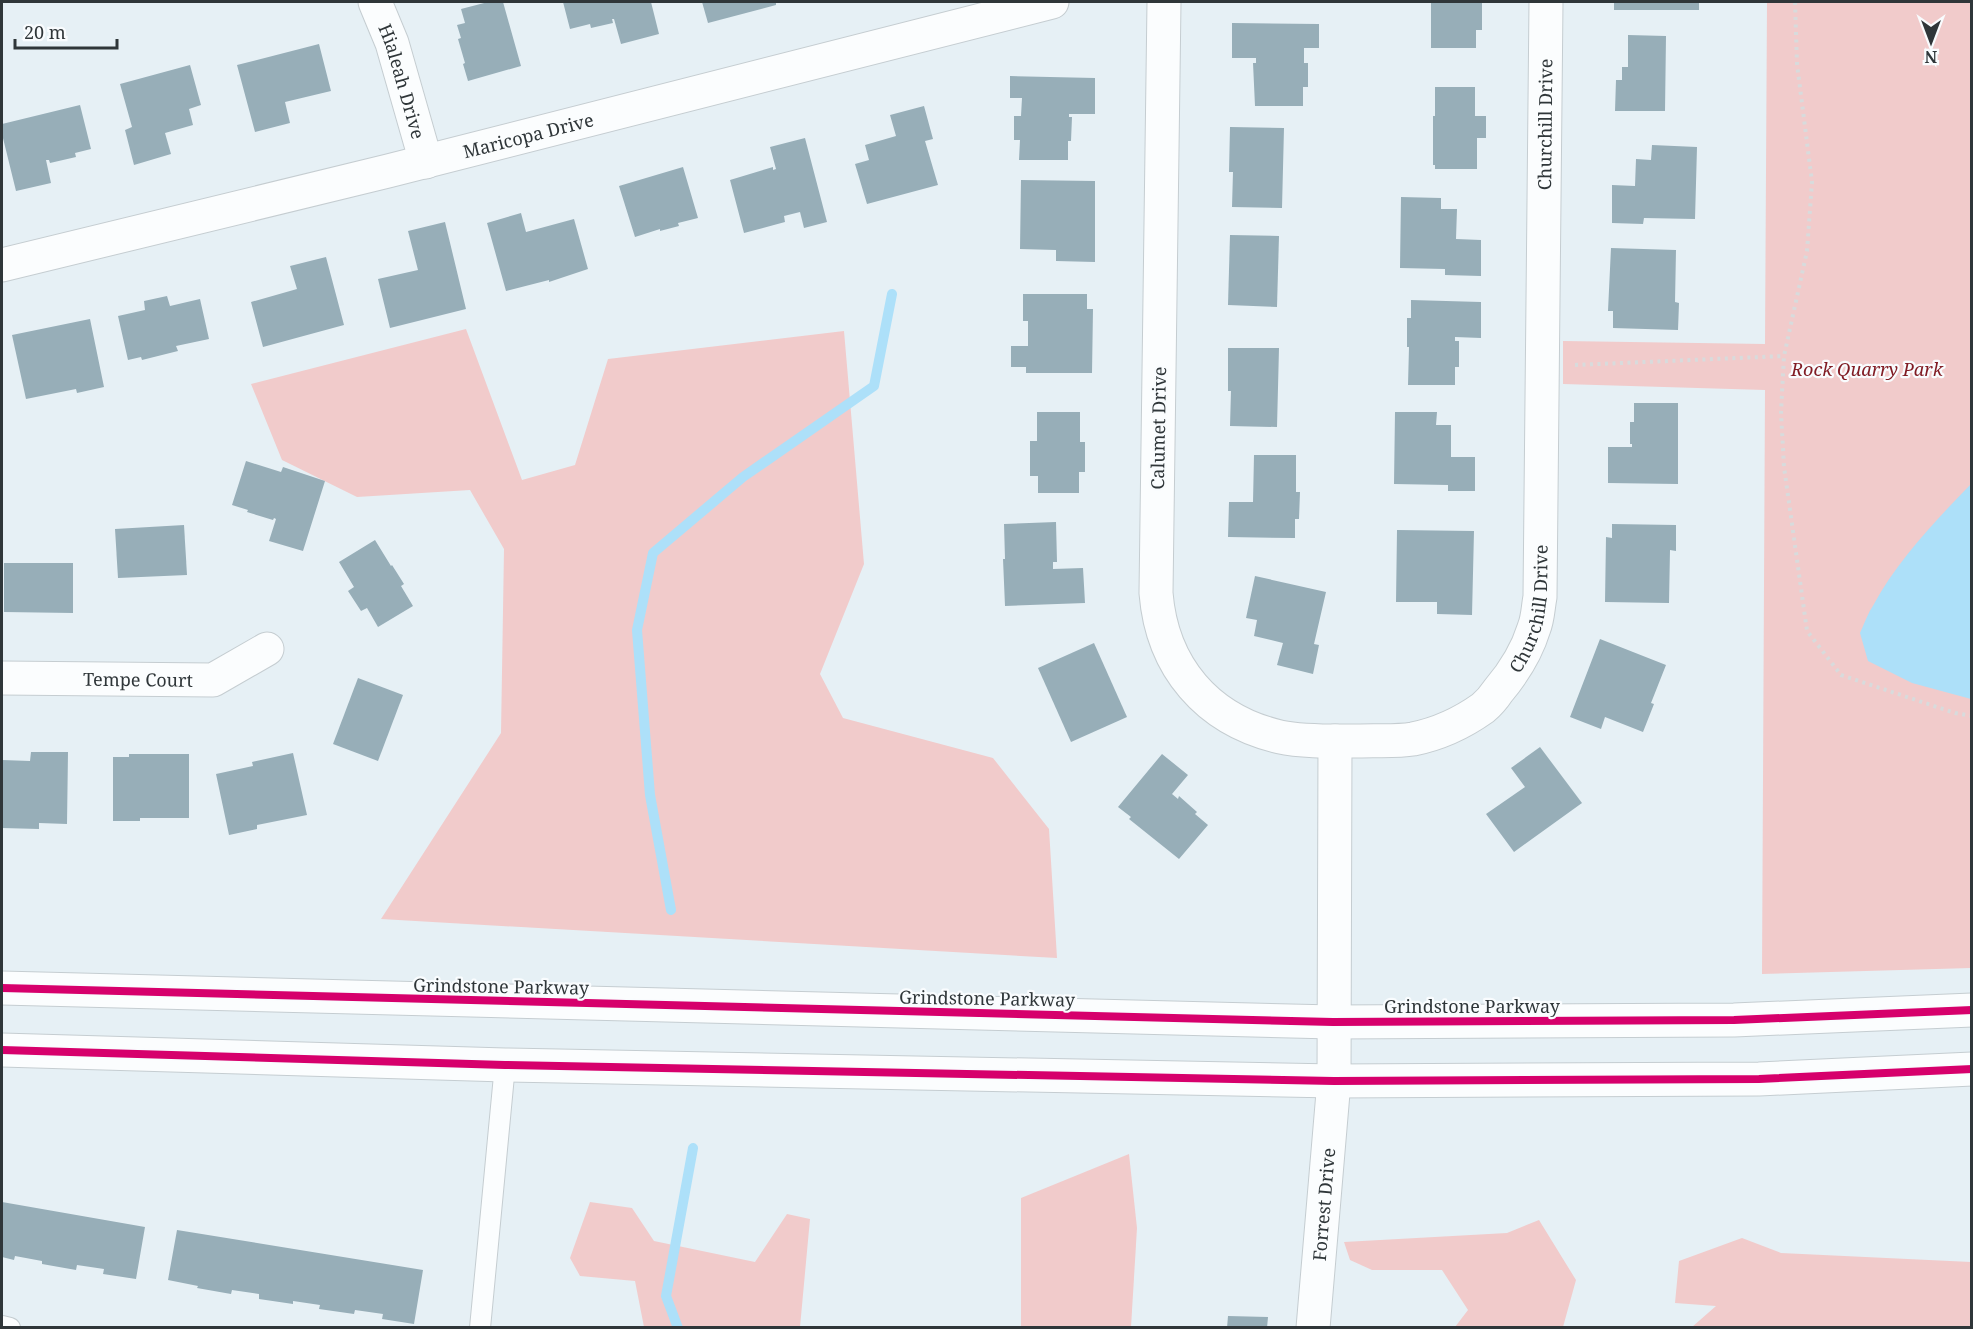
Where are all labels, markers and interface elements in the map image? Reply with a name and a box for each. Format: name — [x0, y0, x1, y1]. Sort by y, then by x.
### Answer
scale bar — [15, 12, 117, 50]
north arrow — [1901, 12, 1961, 72]
text: 20 m — [24, 20, 66, 44]
street label: Hialeah Drive — [373, 20, 431, 142]
text: N — [1924, 46, 1937, 68]
street label: Churchill Drive — [1532, 58, 1557, 190]
street label: Maricopa Drive — [460, 107, 596, 163]
park label: Rock Quarry Park — [1790, 357, 1944, 381]
street label: Calumet Drive — [1145, 366, 1171, 490]
street label: Churchill Drive — [1503, 544, 1553, 677]
street label: Tempe Court — [83, 667, 193, 692]
street label: Grindstone Parkway — [413, 972, 590, 1000]
street label: Grindstone Parkway — [899, 984, 1076, 1012]
street label: Grindstone Parkway — [1384, 994, 1561, 1018]
street label: Forrest Drive — [1307, 1147, 1340, 1262]

